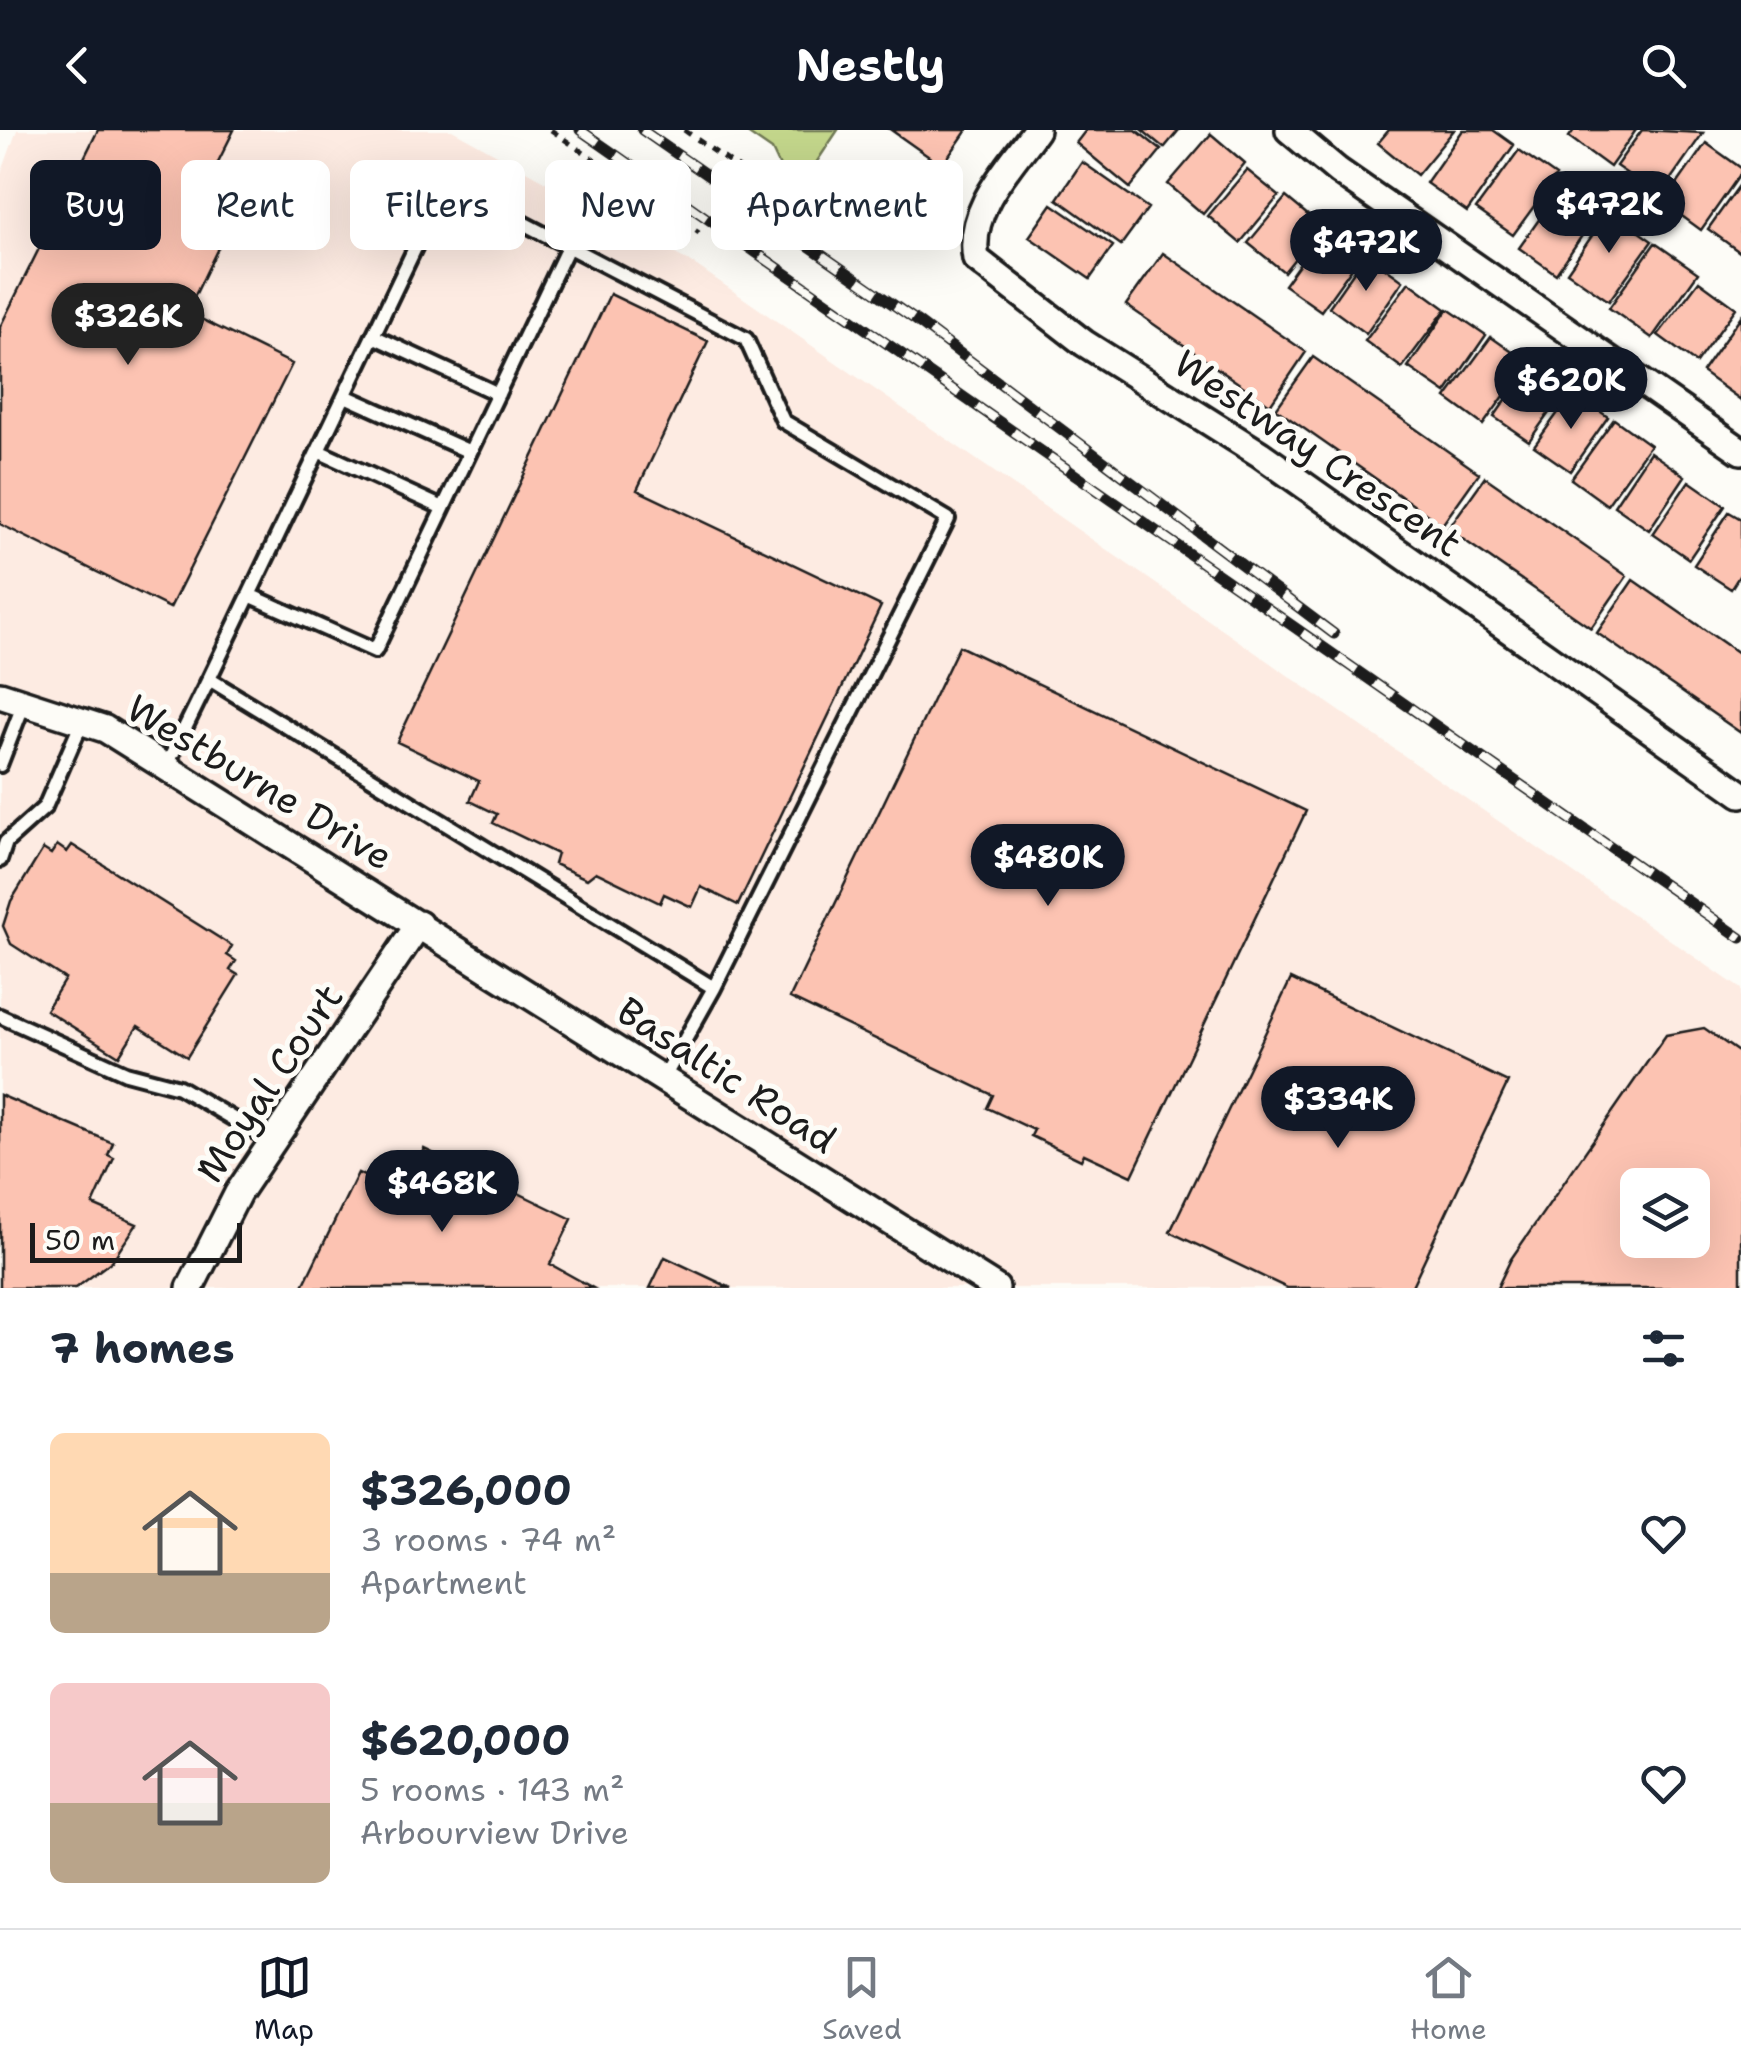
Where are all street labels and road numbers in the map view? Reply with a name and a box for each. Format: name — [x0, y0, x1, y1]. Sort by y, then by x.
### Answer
street label: Westway Crescent — [1164, 338, 1472, 568]
street label: Westburne Drive — [117, 682, 403, 882]
street label: Moyal Court — [184, 974, 354, 1192]
street label: Basaltic Road — [608, 985, 846, 1165]

